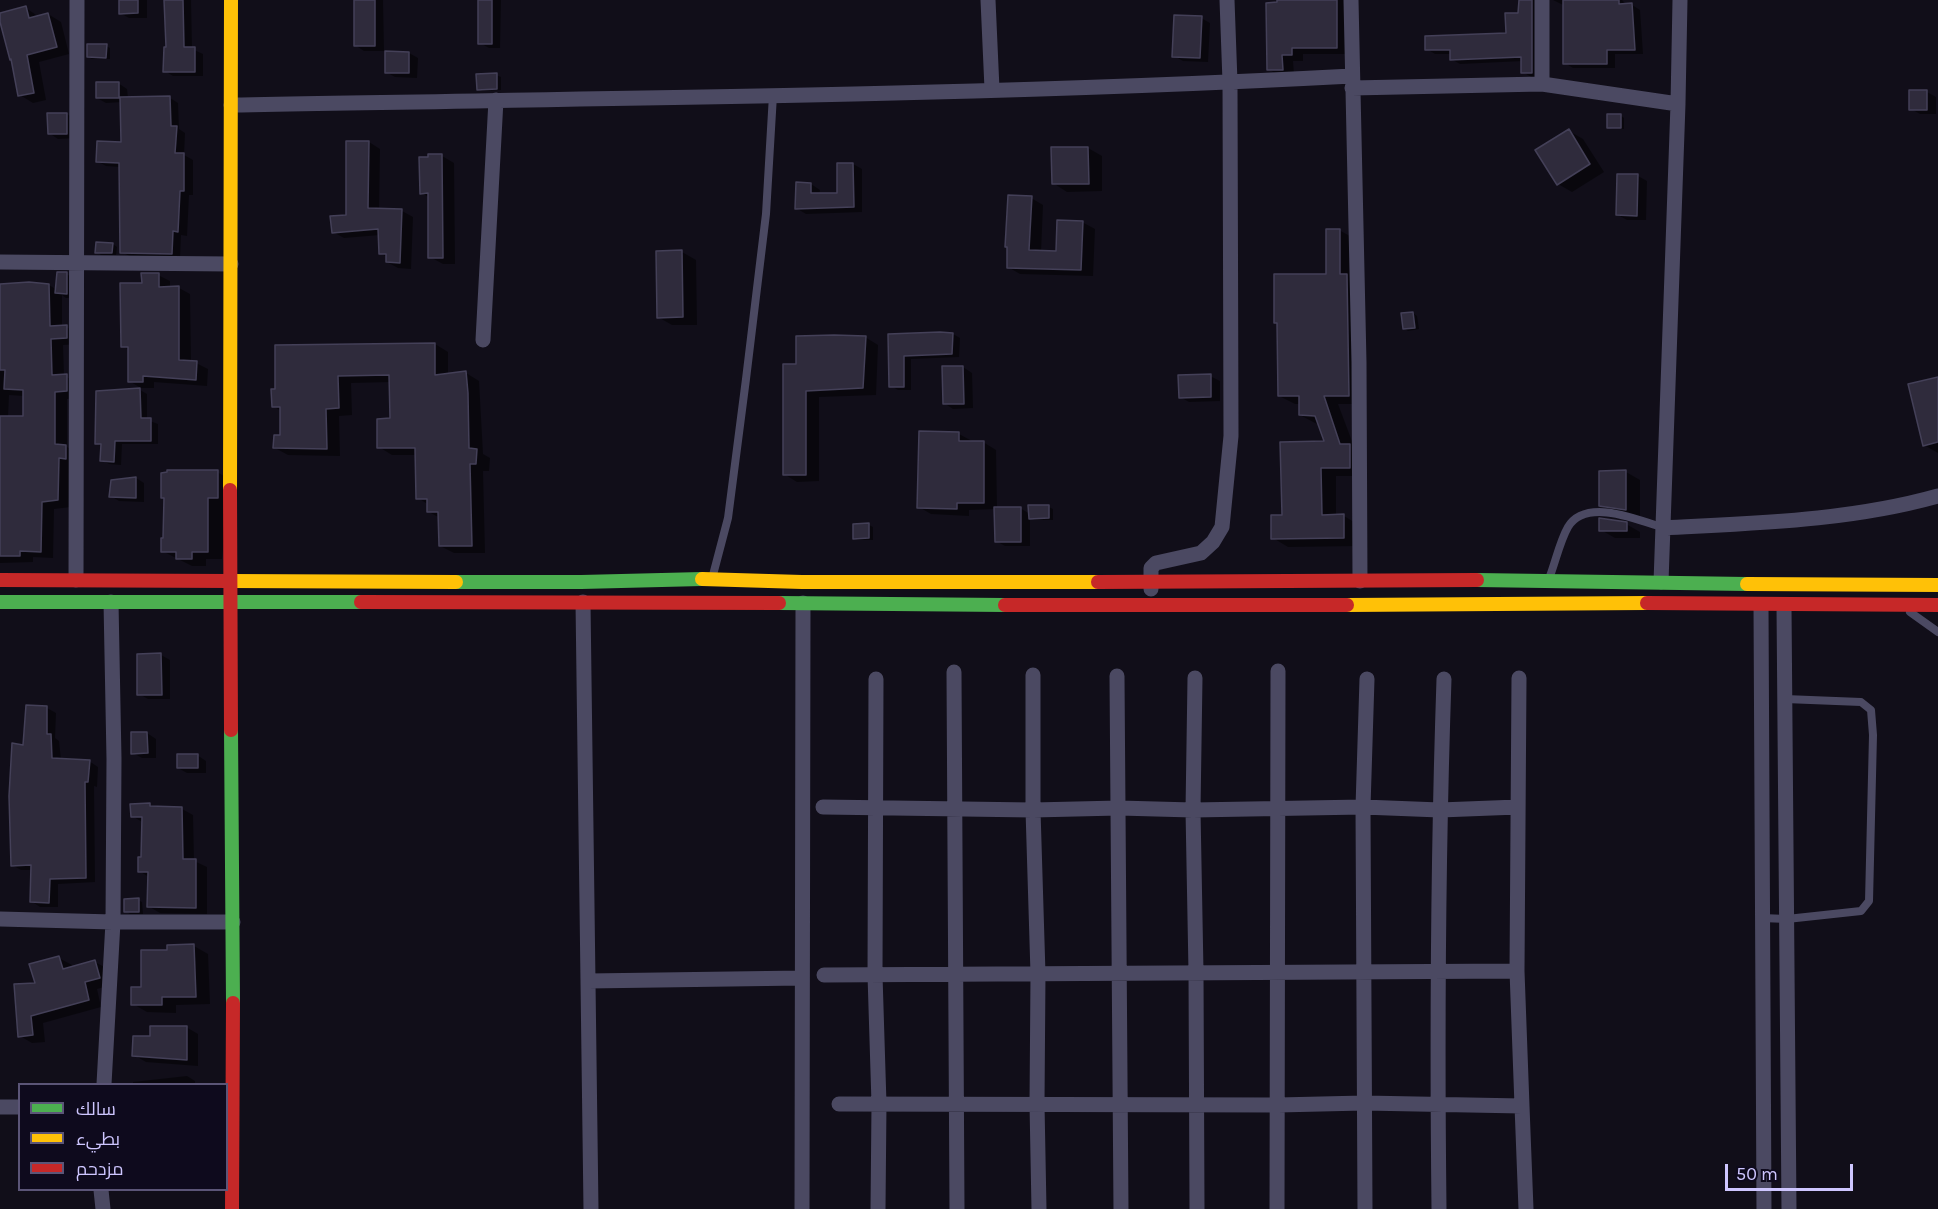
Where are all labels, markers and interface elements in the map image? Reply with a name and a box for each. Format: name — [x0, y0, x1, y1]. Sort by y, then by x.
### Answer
legend — [18, 1083, 228, 1191]
text: سالك — [76, 1098, 116, 1120]
text: بطيء — [76, 1128, 120, 1150]
scale bar — [1728, 1152, 1856, 1190]
text: مزدحم — [76, 1158, 124, 1180]
text: 50 m — [1736, 1163, 1778, 1185]

